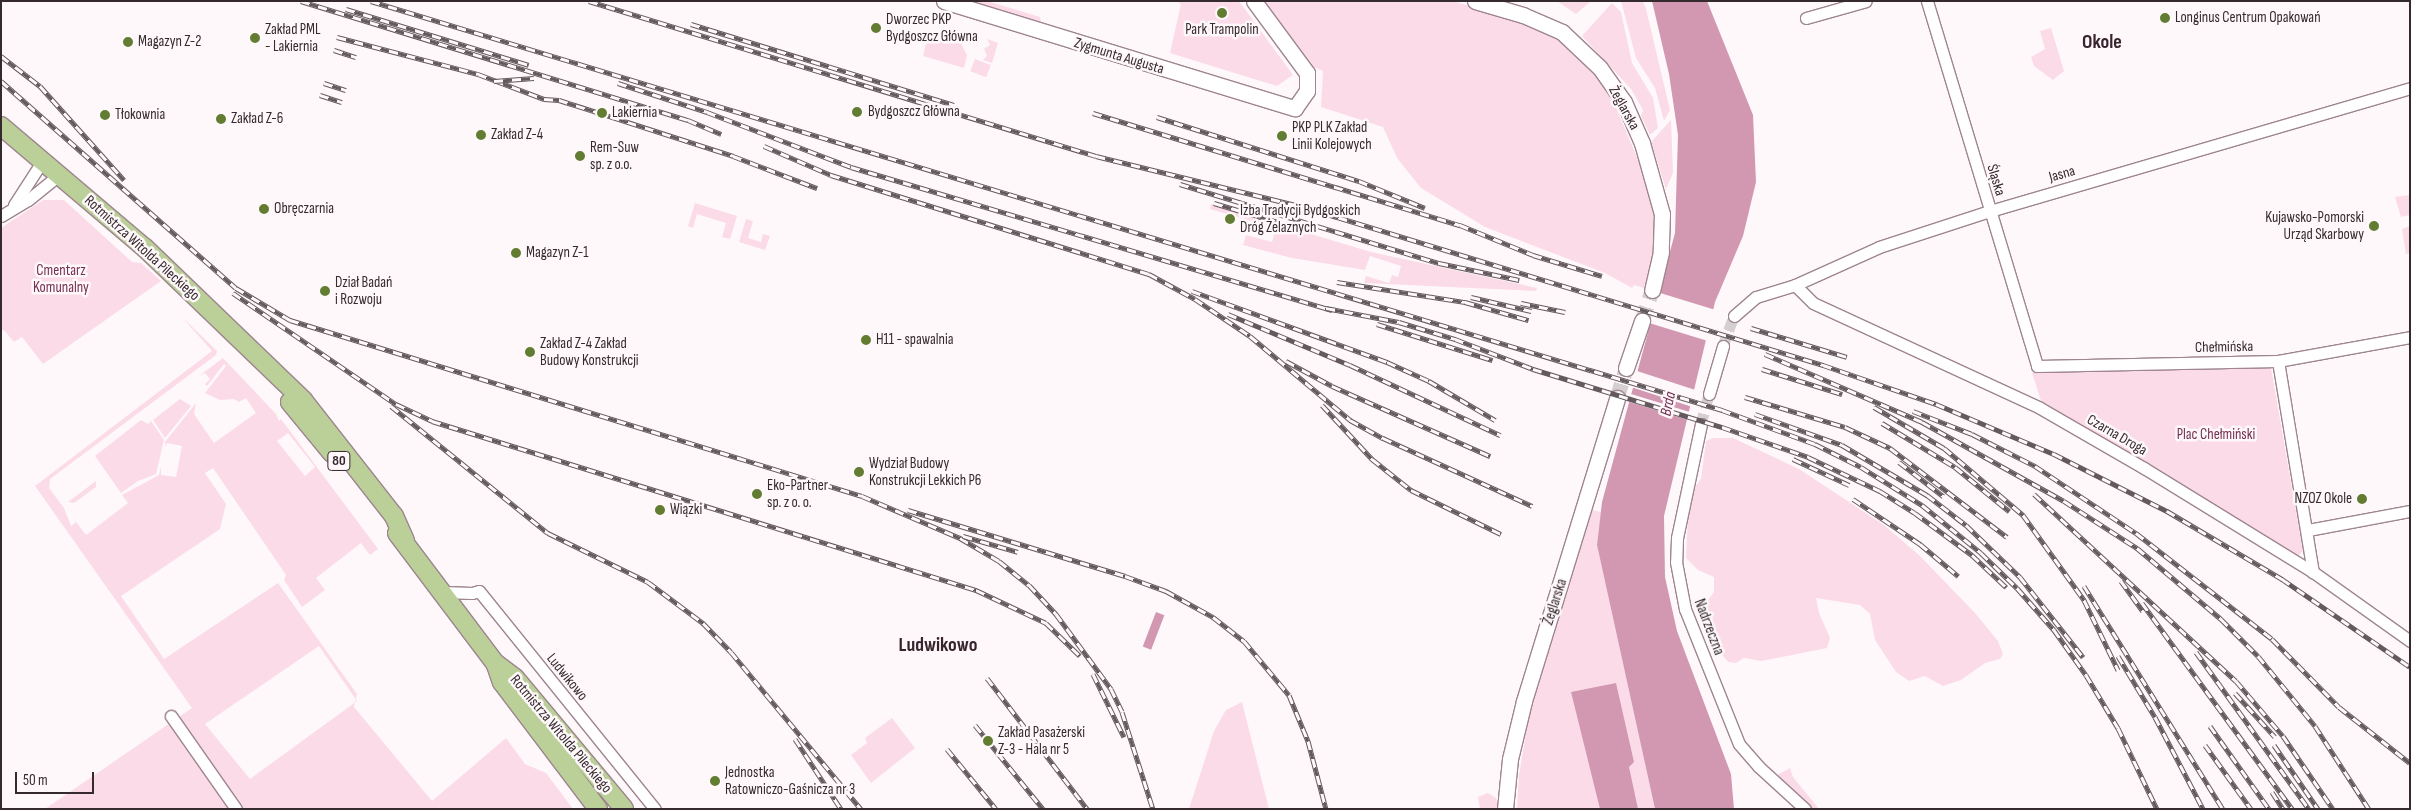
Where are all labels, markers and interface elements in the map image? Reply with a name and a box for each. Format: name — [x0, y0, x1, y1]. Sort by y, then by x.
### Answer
marker: Park Trampolin — [1216, 7, 1228, 19]
place label: Longinus Centrum Opakowań — [2175, 9, 2321, 27]
place label: Dworzec PKP Bydgoszcz Główna — [886, 10, 978, 45]
marker: Longinus Centrum Opakowań — [2159, 12, 2171, 24]
place label: Zakład PML - Lakiernia — [265, 20, 321, 55]
place label: Park Trampolin — [1185, 21, 1259, 39]
marker: Dworzec PKP Bydgoszcz Główna — [870, 22, 882, 34]
district label: Okole — [2082, 30, 2122, 54]
marker: Zakład PML - Lakiernia — [249, 32, 261, 44]
place label: Magazyn Z-2 — [138, 33, 202, 51]
street label: Zygmunta Augusta — [1072, 34, 1166, 78]
marker: Magazyn Z-2 — [122, 36, 134, 48]
street label: Żeglarska — [1605, 83, 1643, 133]
place label: Bydgoszcz Główna — [868, 103, 960, 121]
place label: Lakiernia — [612, 104, 657, 122]
marker: Bydgoszcz Główna — [850, 105, 864, 119]
place label: Tłokownia — [115, 106, 165, 124]
marker: Lakiernia — [596, 107, 608, 119]
marker: Tłokownia — [99, 109, 111, 121]
place label: Zakład Z-6 — [231, 110, 283, 128]
marker: Zakład Z-6 — [215, 113, 227, 125]
place label: PKP PLK Zakład Linii Kolejowych — [1292, 118, 1372, 153]
place label: Zakład Z-4 — [491, 126, 543, 144]
marker: Zakład Z-4 — [475, 129, 487, 141]
marker: PKP PLK Zakład Linii Kolejowych — [1276, 130, 1288, 142]
place label: Rem-Suw sp. z o.o. — [590, 138, 639, 173]
marker: Rem-Suw sp. z o.o. — [574, 150, 586, 162]
street label: Śląska — [1983, 162, 2009, 198]
street label: Jasna — [2047, 162, 2077, 186]
street label: Rotmistrza Witolda Pileckiego — [81, 192, 203, 304]
place label: Obręczarnia — [274, 200, 334, 218]
place label: Izba Tradycji Bydgoskich Dróg Żelaznych — [1240, 201, 1360, 236]
marker: Obręczarnia — [258, 203, 270, 215]
place label: Kujawsko-Pomorski Urząd Skarbowy — [2265, 208, 2364, 243]
marker: Izba Tradycji Bydgoskich Dróg Żelaznych — [1224, 213, 1236, 225]
marker: Kujawsko-Pomorski Urząd Skarbowy — [2368, 220, 2380, 232]
place label: Magazyn Z-1 — [526, 244, 589, 262]
marker: Magazyn Z-1 — [510, 247, 522, 259]
park label: Cmentarz Komunalny — [33, 261, 89, 296]
place label: Dział Badań i Rozwoju — [335, 273, 392, 308]
marker: Dział Badań i Rozwoju — [319, 285, 331, 297]
place label: H11 - spawalnia — [876, 331, 953, 349]
place label: Zakład Z-4 Zakład Budowy Konstrukcji — [540, 334, 639, 369]
marker: H11 - spawalnia — [860, 334, 872, 346]
street label: Chełmińska — [2195, 337, 2253, 357]
marker: Zakład Z-4 Zakład Budowy Konstrukcji — [524, 346, 536, 358]
water label: Brda — [1657, 390, 1681, 418]
street label: Czarna Droga — [2084, 411, 2150, 459]
park label: Plac Chełmiński — [2177, 426, 2255, 444]
road number: 80 — [326, 450, 352, 472]
place label: Wydział Budowy Konstrukcji Lekkich P6 — [869, 454, 981, 489]
marker: Wydział Budowy Konstrukcji Lekkich P6 — [853, 466, 865, 478]
place label: Eko-Partner sp. z o. o. — [767, 476, 828, 511]
marker: Eko-Partner sp. z o. o. — [751, 488, 763, 500]
place label: NZOZ Okole — [2295, 490, 2352, 508]
marker: NZOZ Okole — [2356, 493, 2368, 505]
place label: Wiązki — [670, 501, 702, 519]
marker: Wiązki — [654, 504, 666, 516]
street label: Żeglarska — [1539, 577, 1571, 627]
street label: Nadrzeczna — [1690, 596, 1728, 658]
district label: Ludwikowo — [899, 633, 977, 657]
street label: Ludwikowo — [543, 650, 591, 704]
street label: Rotmistrza Witolda Pileckiego — [506, 671, 616, 797]
place label: Zakład Pasażerski Z-3 - Hala nr 5 — [998, 723, 1085, 758]
marker: Zakład Pasażerski Z-3 - Hala nr 5 — [982, 735, 994, 747]
scale bar — [18, 762, 96, 794]
place label: Jednostka Ratowniczo-Gaśnicza nr 3 — [725, 763, 855, 798]
text: 50 m — [23, 771, 48, 790]
marker: Jednostka Ratowniczo-Gaśnicza nr 3 — [709, 775, 721, 787]

